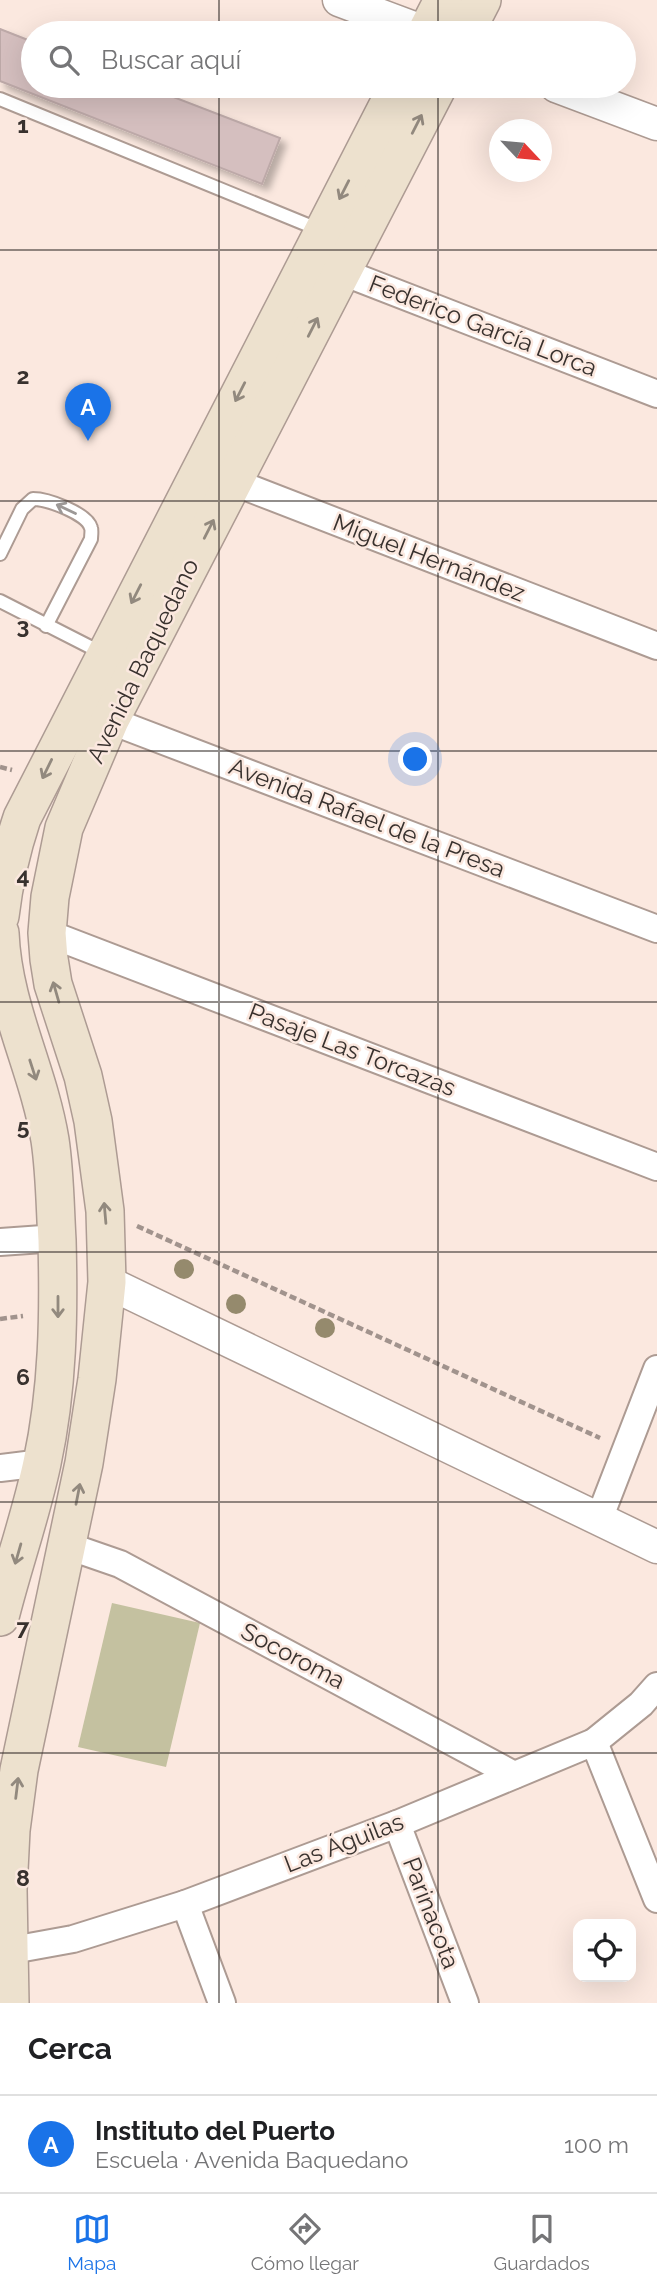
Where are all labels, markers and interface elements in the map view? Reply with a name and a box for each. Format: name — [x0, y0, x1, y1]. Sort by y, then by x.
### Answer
search box — [21, 21, 636, 98]
icon: search — [45, 41, 83, 79]
text: Buscar aquí — [101, 45, 241, 75]
text: 1 — [17, 111, 29, 138]
one-way arrow — [411, 115, 425, 135]
north arrow — [489, 119, 552, 182]
one-way arrow — [337, 179, 351, 200]
street label: Federico García Lorca — [365, 269, 601, 382]
one-way arrow — [306, 317, 320, 337]
text: 2 — [17, 362, 29, 389]
one-way arrow — [233, 381, 246, 402]
pin: A — [65, 383, 111, 441]
one-way arrow — [56, 502, 77, 515]
street label: Miguel Hernández — [329, 508, 529, 607]
one-way arrow — [203, 519, 216, 540]
street label: Avenida Baquedano — [80, 554, 205, 768]
one-way arrow — [129, 583, 142, 604]
text: 3 — [17, 612, 29, 639]
your location — [398, 742, 432, 776]
street label: Avenida Rafael de la Presa — [225, 751, 509, 884]
one-way arrow — [40, 758, 53, 779]
text: 4 — [16, 862, 30, 889]
one-way arrow — [49, 981, 62, 1003]
street label: Pasaje Las Torcazas — [245, 997, 460, 1102]
one-way arrow — [28, 1059, 40, 1081]
text: 5 — [17, 1113, 30, 1140]
one-way arrow — [98, 1203, 111, 1225]
one-way arrow — [51, 1295, 65, 1318]
text: 6 — [16, 1363, 30, 1390]
one-way arrow — [71, 1483, 85, 1506]
one-way arrow — [10, 1543, 23, 1565]
text: 7 — [17, 1613, 30, 1640]
street label: Socoroma — [236, 1616, 350, 1695]
one-way arrow — [10, 1777, 23, 1800]
street label: Las Águilas — [280, 1807, 408, 1879]
street label: Parinacota — [397, 1853, 466, 1973]
text: 8 — [16, 1864, 30, 1891]
map controls — [573, 1919, 636, 1982]
button: locate — [573, 1919, 636, 1982]
text: Cerca — [28, 2031, 112, 2066]
text: Instituto del Puerto — [95, 2116, 335, 2146]
text: A — [43, 2131, 59, 2158]
text: 100 m — [564, 2131, 629, 2158]
text: Escuela · Avenida Baquedano — [95, 2146, 408, 2173]
tab: Mapa — [67, 2210, 116, 2274]
tab: Cómo llegar — [251, 2210, 359, 2274]
tab: Guardados — [494, 2210, 590, 2274]

